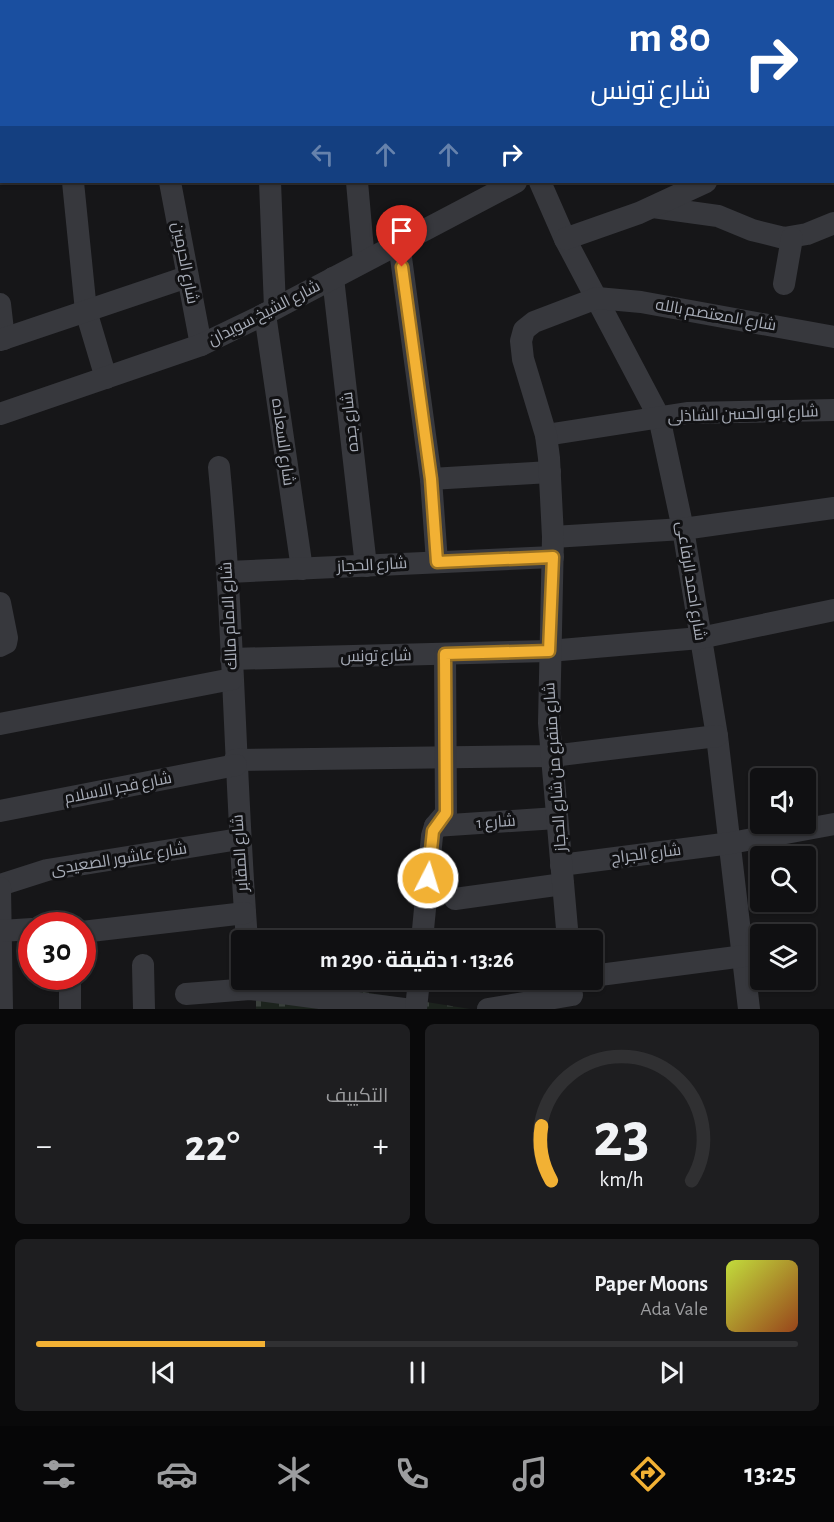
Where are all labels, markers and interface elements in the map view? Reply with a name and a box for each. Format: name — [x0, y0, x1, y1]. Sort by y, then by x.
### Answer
text: 80 m — [628, 17, 711, 59]
icon: right — [732, 24, 810, 102]
text: شارع تونس — [591, 77, 711, 104]
icon: left — [306, 138, 339, 171]
icon: ahead — [369, 138, 402, 171]
icon: ahead — [432, 138, 465, 171]
icon: right — [495, 138, 528, 171]
pin — [376, 205, 427, 267]
icon: arrive — [385, 214, 418, 247]
street label: شارع الحرمين — [166, 221, 202, 306]
street label: شارع الشيخ سويدان — [205, 277, 324, 351]
street label: شارع المعتصم بالله — [654, 296, 778, 336]
street label: شارع جده — [338, 391, 364, 453]
street label: شارع السعاده — [266, 397, 298, 487]
street label: شارع ابو الحسن الشاذلى — [667, 402, 819, 428]
street label: شارع احمد الرفاعى — [671, 520, 709, 642]
street label: شارع الحجاز — [335, 554, 408, 578]
street label: شارع الامام مالك — [217, 561, 243, 671]
street label: شارع تونس — [340, 646, 412, 668]
street label: شارع متفرع من شارع الحجاز — [540, 682, 572, 853]
map controls — [750, 768, 816, 990]
button: sound — [750, 768, 816, 834]
street label: شارع فجر الاسلام — [63, 769, 174, 809]
street label: شارع 1 — [476, 812, 516, 834]
street label: شارع المقابر — [228, 814, 254, 893]
street label: شارع عاشور الصعيدى — [50, 839, 189, 881]
street label: شارع الجراج — [610, 841, 682, 869]
position arrow — [396, 846, 460, 910]
button: search — [750, 846, 816, 912]
speed limit sign: 30 — [18, 912, 96, 990]
button: layers — [750, 924, 816, 990]
text: 13:26 · 1 دقيقة · 290 m — [320, 949, 514, 971]
text: التكييف — [326, 1086, 389, 1106]
text: 23 — [594, 1105, 650, 1167]
text: 22° — [184, 1124, 240, 1169]
text: − — [36, 1130, 52, 1163]
text: + — [373, 1130, 388, 1163]
text: km/h — [600, 1169, 644, 1190]
text: Paper Moons — [594, 1273, 708, 1295]
text: Ada Vale — [640, 1299, 708, 1319]
icon: previous — [147, 1356, 180, 1389]
icon: pause — [401, 1356, 434, 1389]
icon: next — [655, 1356, 688, 1389]
icon: filters — [38, 1453, 80, 1495]
icon: car — [156, 1453, 198, 1495]
icon: climate — [273, 1453, 315, 1495]
icon: phone — [391, 1453, 433, 1495]
icon: music — [509, 1453, 551, 1495]
icon: directions — [627, 1453, 669, 1495]
text: 13:25 — [744, 1460, 796, 1487]

